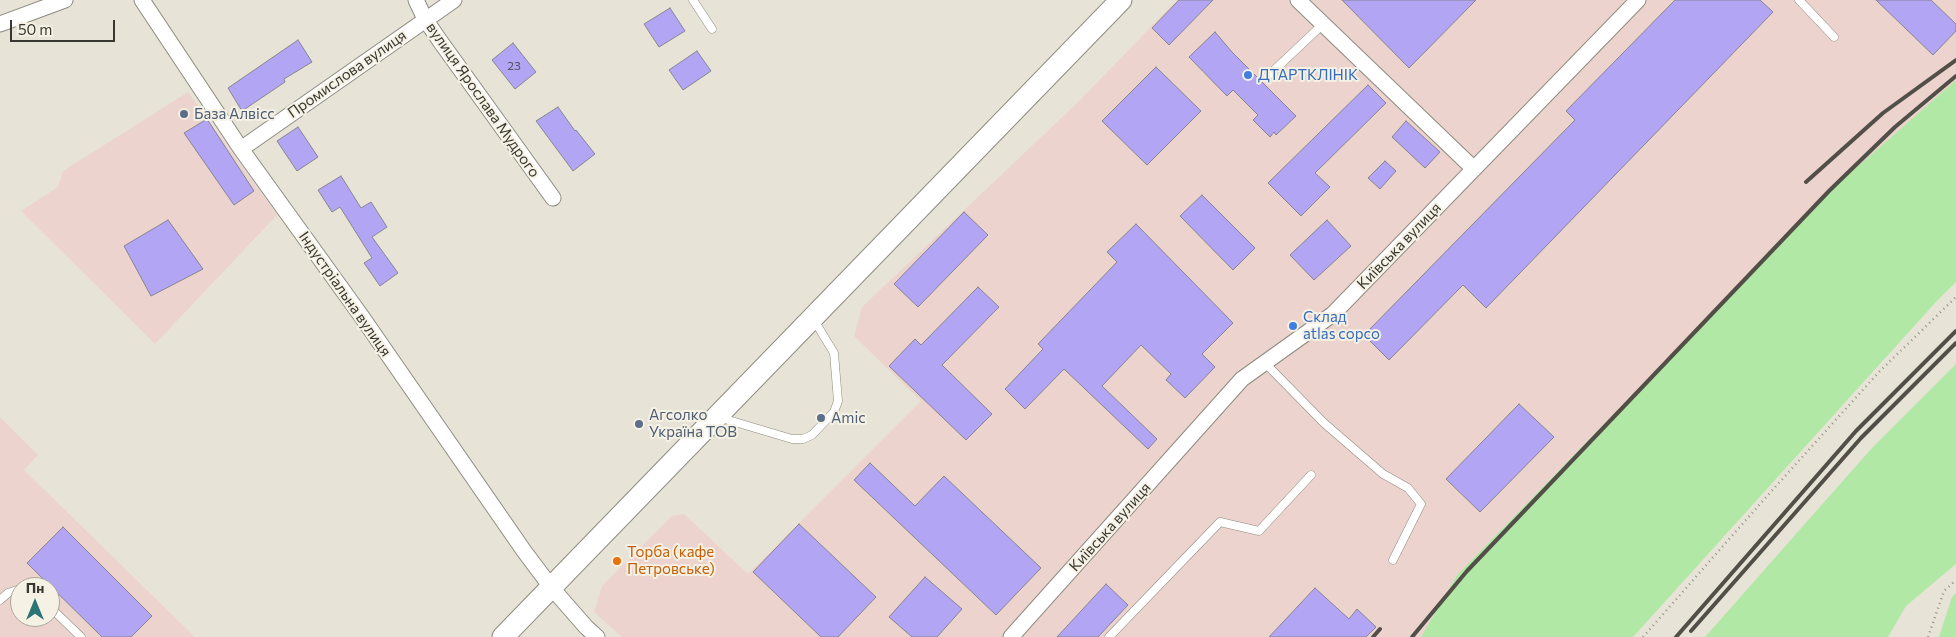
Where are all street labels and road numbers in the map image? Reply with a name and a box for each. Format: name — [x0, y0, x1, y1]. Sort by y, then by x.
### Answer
street label: вулиця Ярослава Мудрого — [423, 19, 543, 181]
street label: Промислова вулиця — [284, 26, 410, 122]
street label: Київська вулиця — [1353, 199, 1445, 293]
street label: Індустріальна вулиця — [295, 228, 395, 360]
street label: Київська вулиця — [1065, 479, 1155, 575]

